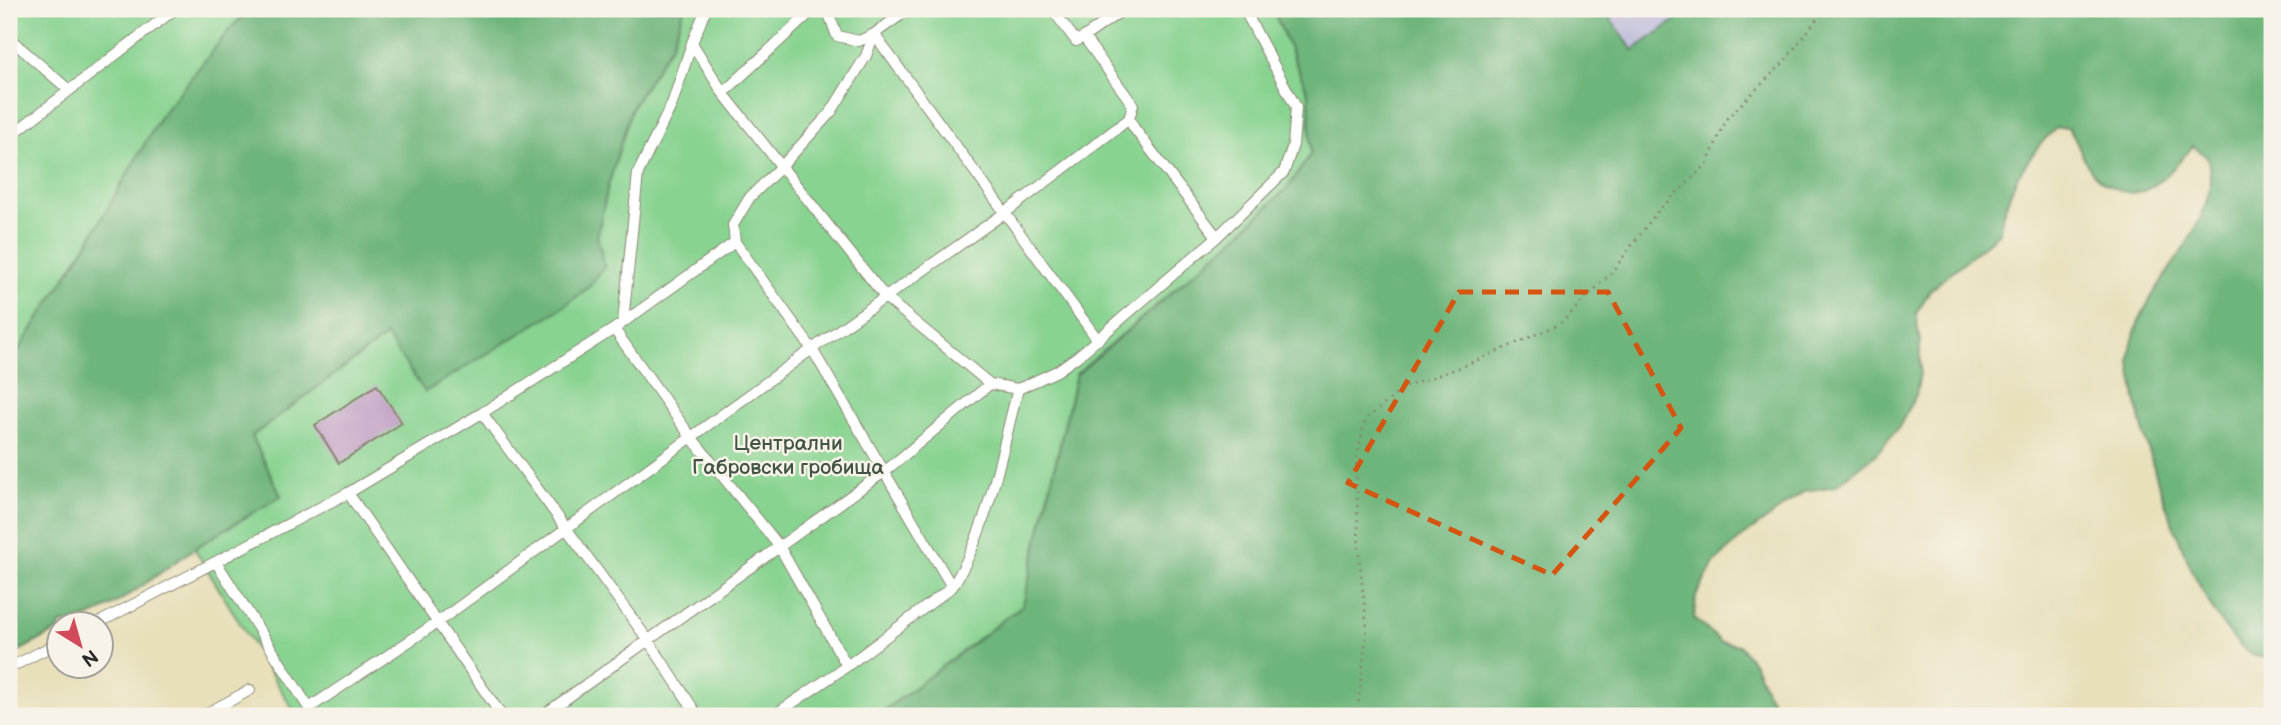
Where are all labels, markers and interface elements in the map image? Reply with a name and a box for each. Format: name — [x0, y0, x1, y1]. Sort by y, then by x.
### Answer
park label: Централни Габровски гробища — [692, 431, 885, 480]
north arrow — [46, 610, 116, 680]
text: N — [77, 644, 102, 671]

